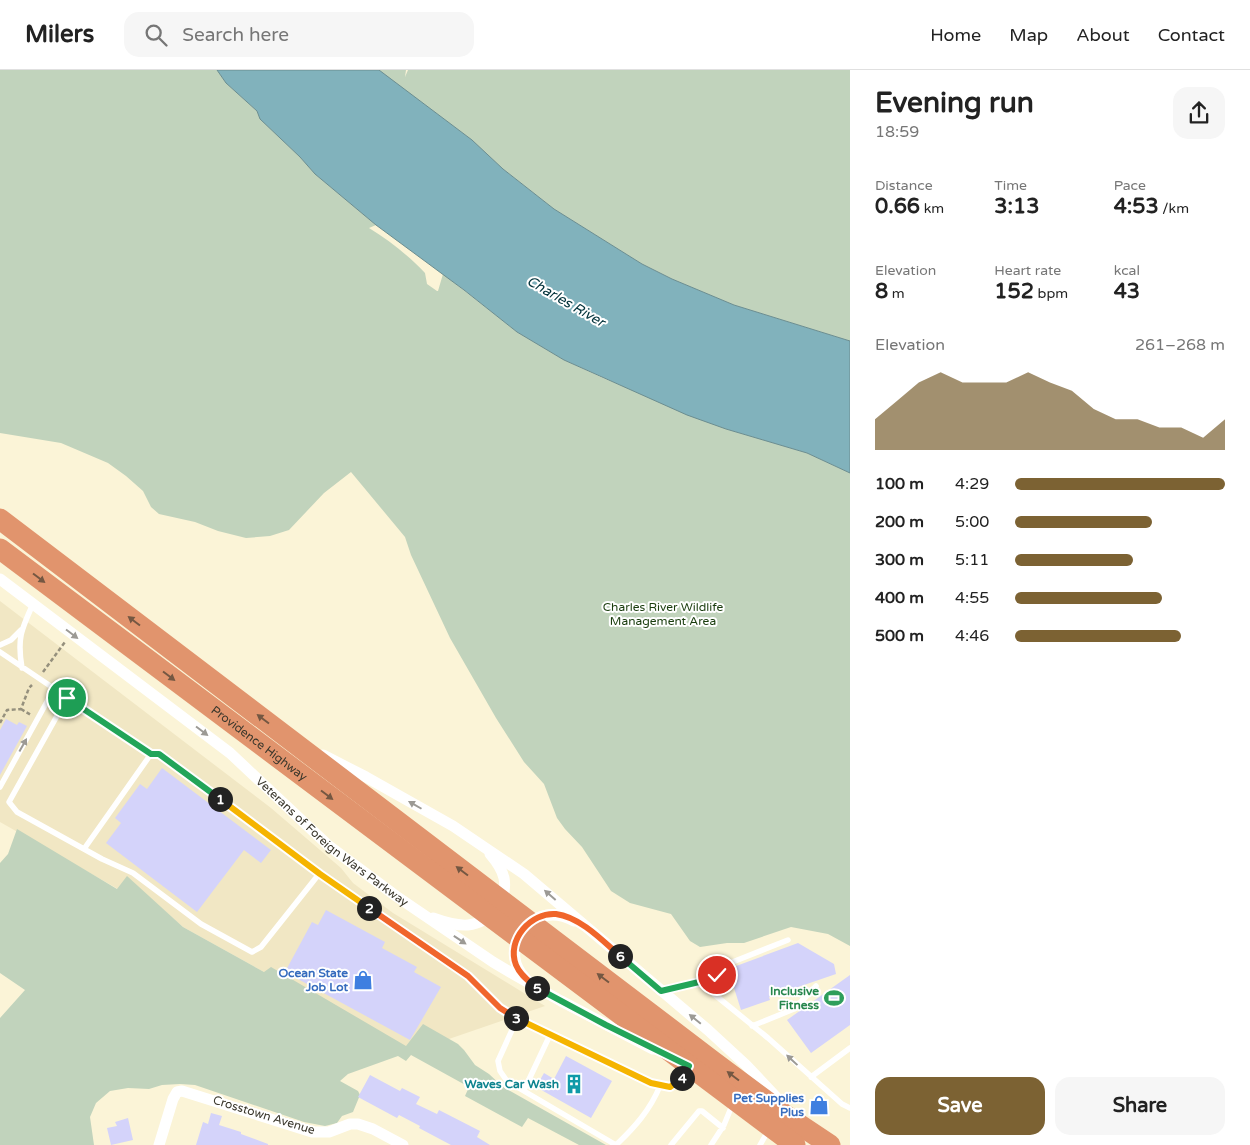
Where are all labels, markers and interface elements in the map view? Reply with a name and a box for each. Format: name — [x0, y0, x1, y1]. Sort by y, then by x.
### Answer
search box — [124, 12, 474, 57]
text: Milers — [25, 20, 94, 49]
icon: search — [142, 21, 170, 49]
text: Search here — [182, 24, 289, 46]
text: Home — [930, 24, 981, 46]
text: Map — [1009, 24, 1048, 46]
text: About — [1076, 24, 1130, 46]
text: Contact — [1158, 24, 1225, 46]
text: Evening run — [875, 86, 1034, 120]
button: share — [1173, 87, 1225, 139]
text: 18:59 — [875, 122, 919, 142]
text: Distance — [875, 177, 933, 194]
text: Time — [994, 177, 1027, 194]
text: Pace — [1114, 177, 1146, 194]
text: 0.66 — [875, 194, 920, 219]
text: 3:13 — [994, 194, 1039, 219]
text: 4:53 — [1114, 194, 1159, 219]
text: km — [920, 200, 944, 217]
text: /km — [1159, 200, 1189, 217]
text: Elevation — [875, 262, 936, 279]
text: Heart rate — [994, 262, 1061, 279]
text: kcal — [1114, 262, 1140, 279]
water label: Charles River — [524, 272, 609, 331]
text: 8 — [875, 279, 888, 304]
text: 152 — [994, 279, 1034, 304]
text: 43 — [1114, 279, 1140, 304]
text: m — [888, 285, 905, 302]
text: bpm — [1034, 285, 1068, 302]
text: Elevation — [875, 335, 945, 355]
text: 261–268 m — [1135, 335, 1225, 355]
text: 100 m — [875, 474, 924, 494]
text: 4:29 — [955, 474, 989, 494]
text: 200 m — [875, 512, 924, 532]
text: 5:00 — [955, 512, 989, 532]
text: 300 m — [875, 550, 924, 570]
text: 5:11 — [955, 550, 989, 570]
one-way arrow — [32, 573, 45, 584]
text: 400 m — [875, 588, 924, 608]
text: 4:55 — [955, 588, 989, 608]
park label: Charles River Wildlife Management Area — [603, 600, 723, 628]
one-way arrow — [128, 615, 141, 626]
text: 500 m — [875, 626, 924, 646]
text: 4:46 — [955, 626, 989, 646]
one-way arrow — [65, 628, 78, 639]
one-way arrow — [162, 671, 176, 681]
pin — [46, 677, 88, 719]
icon: arrive — [53, 684, 81, 712]
street label: Providence Highway — [209, 703, 310, 784]
one-way arrow — [256, 714, 270, 724]
one-way arrow — [195, 726, 208, 737]
one-way arrow — [19, 738, 28, 751]
street label: Veterans of Foreign Wars Parkway — [253, 774, 412, 910]
pin: 1 — [208, 786, 232, 812]
one-way arrow — [320, 789, 333, 800]
text: 1 — [216, 791, 225, 808]
one-way arrow — [408, 801, 423, 809]
one-way arrow — [456, 865, 469, 876]
one-way arrow — [543, 890, 556, 901]
pin: 2 — [356, 896, 382, 920]
text: 2 — [365, 900, 374, 917]
one-way arrow — [454, 935, 467, 945]
pin: 6 — [608, 944, 632, 968]
text: 6 — [616, 948, 625, 965]
pin — [696, 954, 738, 996]
icon: check — [703, 961, 731, 989]
place label: Ocean State Job Lot — [279, 966, 348, 994]
shop icon: Ocean State Job Lot — [352, 969, 374, 991]
one-way arrow — [596, 973, 610, 983]
pin: 5 — [524, 976, 550, 1000]
text: 5 — [533, 980, 542, 997]
place label: Inclusive Fitness — [770, 984, 819, 1012]
sports icon: Inclusive Fitness — [823, 987, 845, 1009]
pin: 3 — [504, 1006, 528, 1030]
text: 3 — [512, 1010, 521, 1027]
one-way arrow — [689, 1014, 702, 1025]
one-way arrow — [786, 1054, 798, 1066]
pin: 4 — [670, 1066, 694, 1090]
text: 4 — [678, 1070, 687, 1087]
one-way arrow — [726, 1071, 740, 1081]
building icon: Waves Car Wash — [563, 1073, 585, 1095]
place label: Waves Car Wash — [464, 1077, 559, 1091]
button: Save — [875, 1077, 1045, 1135]
button: Share — [1055, 1077, 1225, 1135]
place label: Pet Supplies Plus — [733, 1091, 804, 1119]
street label: Crosstown Avenue — [211, 1093, 317, 1137]
shop icon: Pet Supplies Plus — [808, 1094, 830, 1116]

